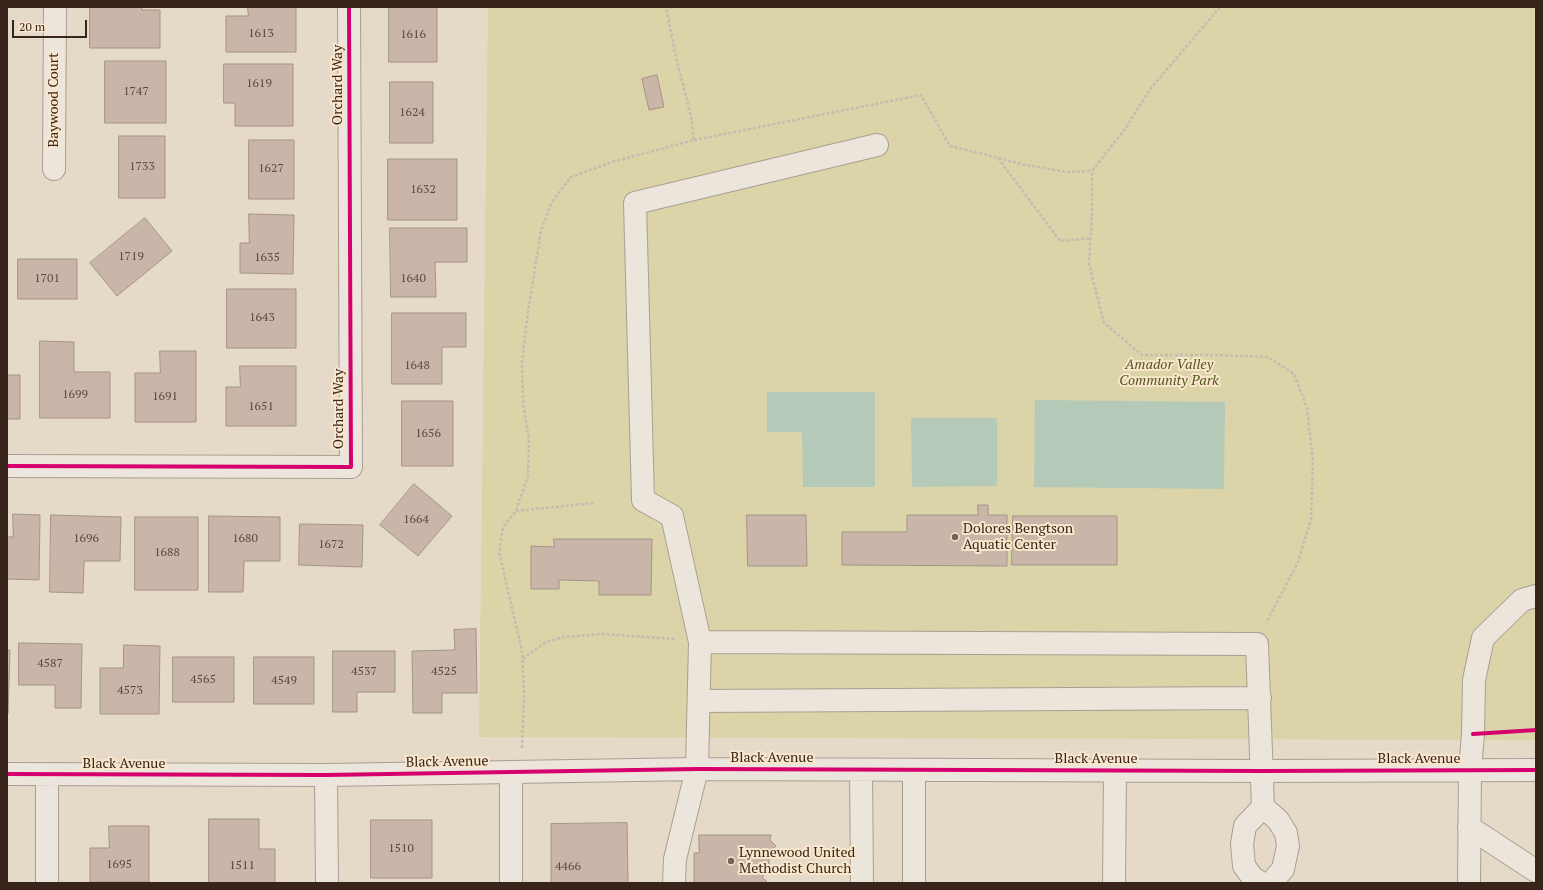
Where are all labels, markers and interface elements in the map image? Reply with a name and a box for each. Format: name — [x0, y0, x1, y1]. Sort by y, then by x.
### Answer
scale bar — [14, 12, 89, 38]
text: 20 m — [19, 19, 45, 34]
house number: 1613 — [248, 27, 274, 41]
house number: 1616 — [400, 28, 426, 42]
street label: Orchard Way — [330, 45, 346, 125]
street label: Baywood Court — [46, 53, 62, 147]
house number: 1619 — [246, 77, 272, 91]
house number: 1747 — [123, 85, 149, 99]
house number: 1624 — [399, 106, 425, 120]
house number: 1733 — [129, 160, 155, 174]
house number: 1627 — [258, 162, 284, 176]
house number: 1632 — [410, 183, 436, 197]
house number: 1719 — [118, 250, 144, 264]
house number: 1635 — [254, 251, 280, 265]
house number: 1701 — [34, 272, 60, 286]
house number: 1640 — [400, 272, 426, 286]
house number: 1643 — [249, 311, 275, 325]
park label: Amador Valley Community Park — [1119, 357, 1219, 390]
house number: 1648 — [404, 359, 430, 373]
street label: Orchard Way — [331, 369, 347, 449]
house number: 1699 — [62, 388, 88, 402]
house number: 1691 — [152, 390, 178, 404]
house number: 1651 — [248, 400, 274, 414]
house number: 1656 — [415, 427, 441, 441]
house number: 1664 — [403, 513, 429, 527]
place label: Dolores Bengtson Aquatic Center — [963, 521, 1073, 554]
house number: 1696 — [73, 532, 99, 546]
house number: 1680 — [232, 532, 258, 546]
marker: Dolores Bengtson Aquatic Center — [950, 532, 960, 542]
house number: 1672 — [318, 538, 344, 552]
house number: 1688 — [154, 546, 180, 560]
house number: 4587 — [37, 657, 63, 671]
house number: 4537 — [351, 665, 377, 679]
house number: 4525 — [431, 665, 457, 679]
house number: 4565 — [190, 673, 216, 687]
house number: 4549 — [271, 674, 297, 688]
house number: 4573 — [117, 684, 143, 698]
street label: Black Avenue — [731, 750, 813, 766]
street label: Black Avenue — [1055, 751, 1137, 767]
street label: Black Avenue — [1378, 751, 1460, 767]
street label: Black Avenue — [405, 753, 489, 771]
street label: Black Avenue — [83, 756, 165, 772]
house number: 1510 — [388, 842, 414, 856]
place label: Lynnewood United Methodist Church — [739, 845, 855, 878]
marker: Lynnewood United Methodist Church — [726, 856, 736, 866]
house number: 1695 — [106, 858, 132, 872]
house number: 1511 — [229, 859, 255, 873]
house number: 4466 — [555, 860, 581, 874]

